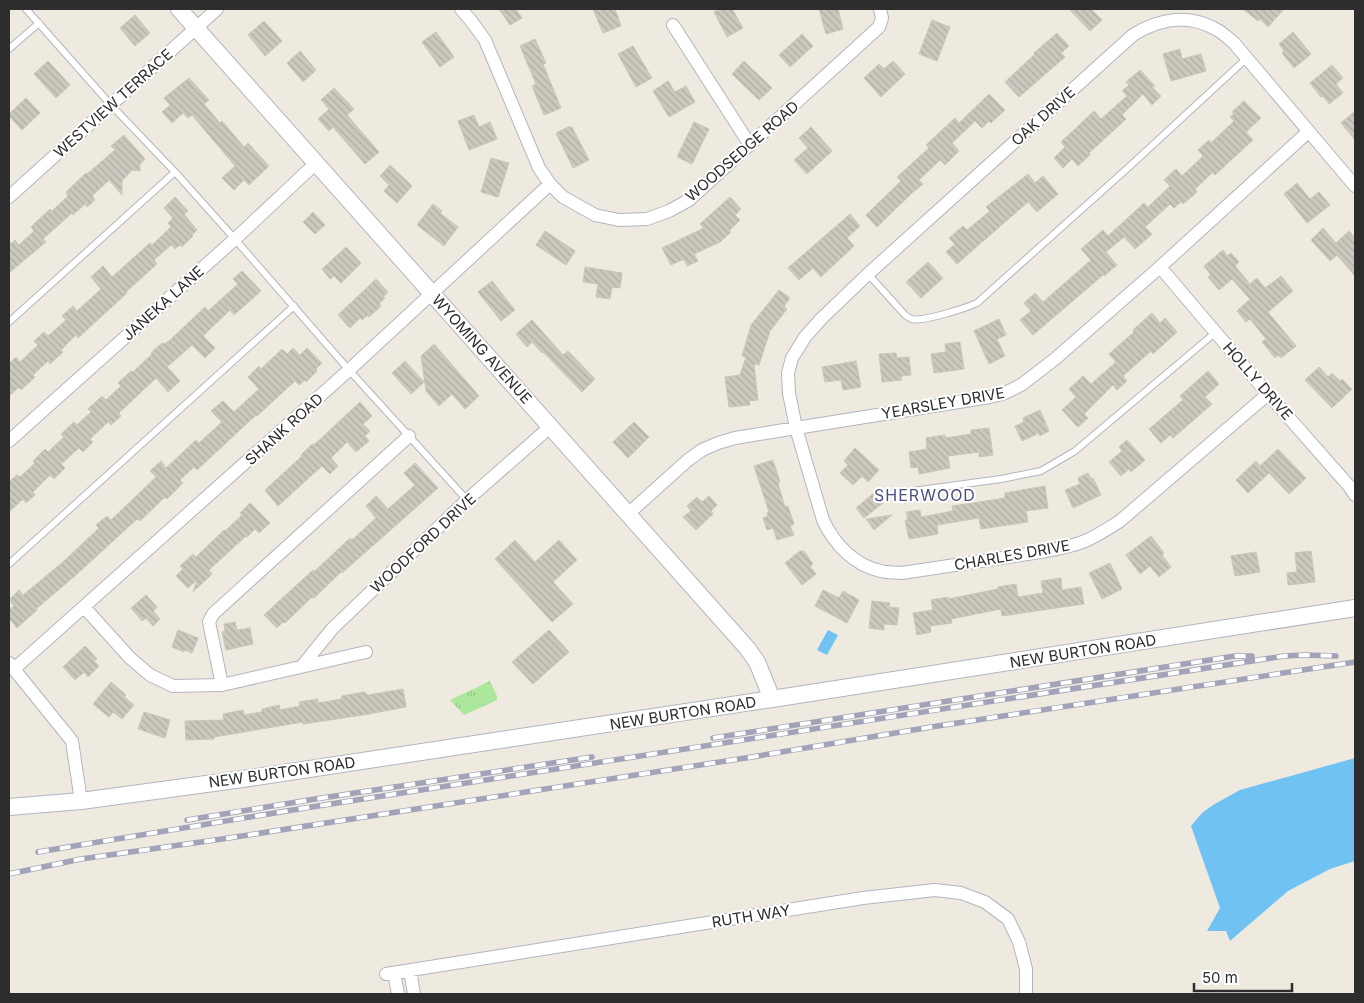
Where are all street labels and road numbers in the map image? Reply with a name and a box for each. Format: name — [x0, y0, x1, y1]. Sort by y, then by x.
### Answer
street label: WESTVIEW TERRACE — [50, 45, 176, 161]
street label: OAK DRIVE — [1007, 82, 1079, 150]
street label: WOODSEDGE ROAD — [681, 97, 803, 205]
street label: JANEKA LANE — [118, 262, 208, 344]
street label: WYOMING AVENUE — [428, 290, 536, 408]
street label: HOLLY DRIVE — [1219, 338, 1297, 424]
street label: YEARSLEY DRIVE — [880, 383, 1006, 423]
street label: SHANK ROAD — [241, 389, 327, 469]
street label: WOODFORD DRIVE — [366, 489, 480, 597]
street label: CHARLES DRIVE — [953, 535, 1071, 575]
street label: NEW BURTON ROAD — [1008, 630, 1158, 672]
street label: NEW BURTON ROAD — [608, 692, 758, 734]
street label: NEW BURTON ROAD — [207, 752, 357, 792]
street label: RUTH WAY — [710, 900, 792, 932]

